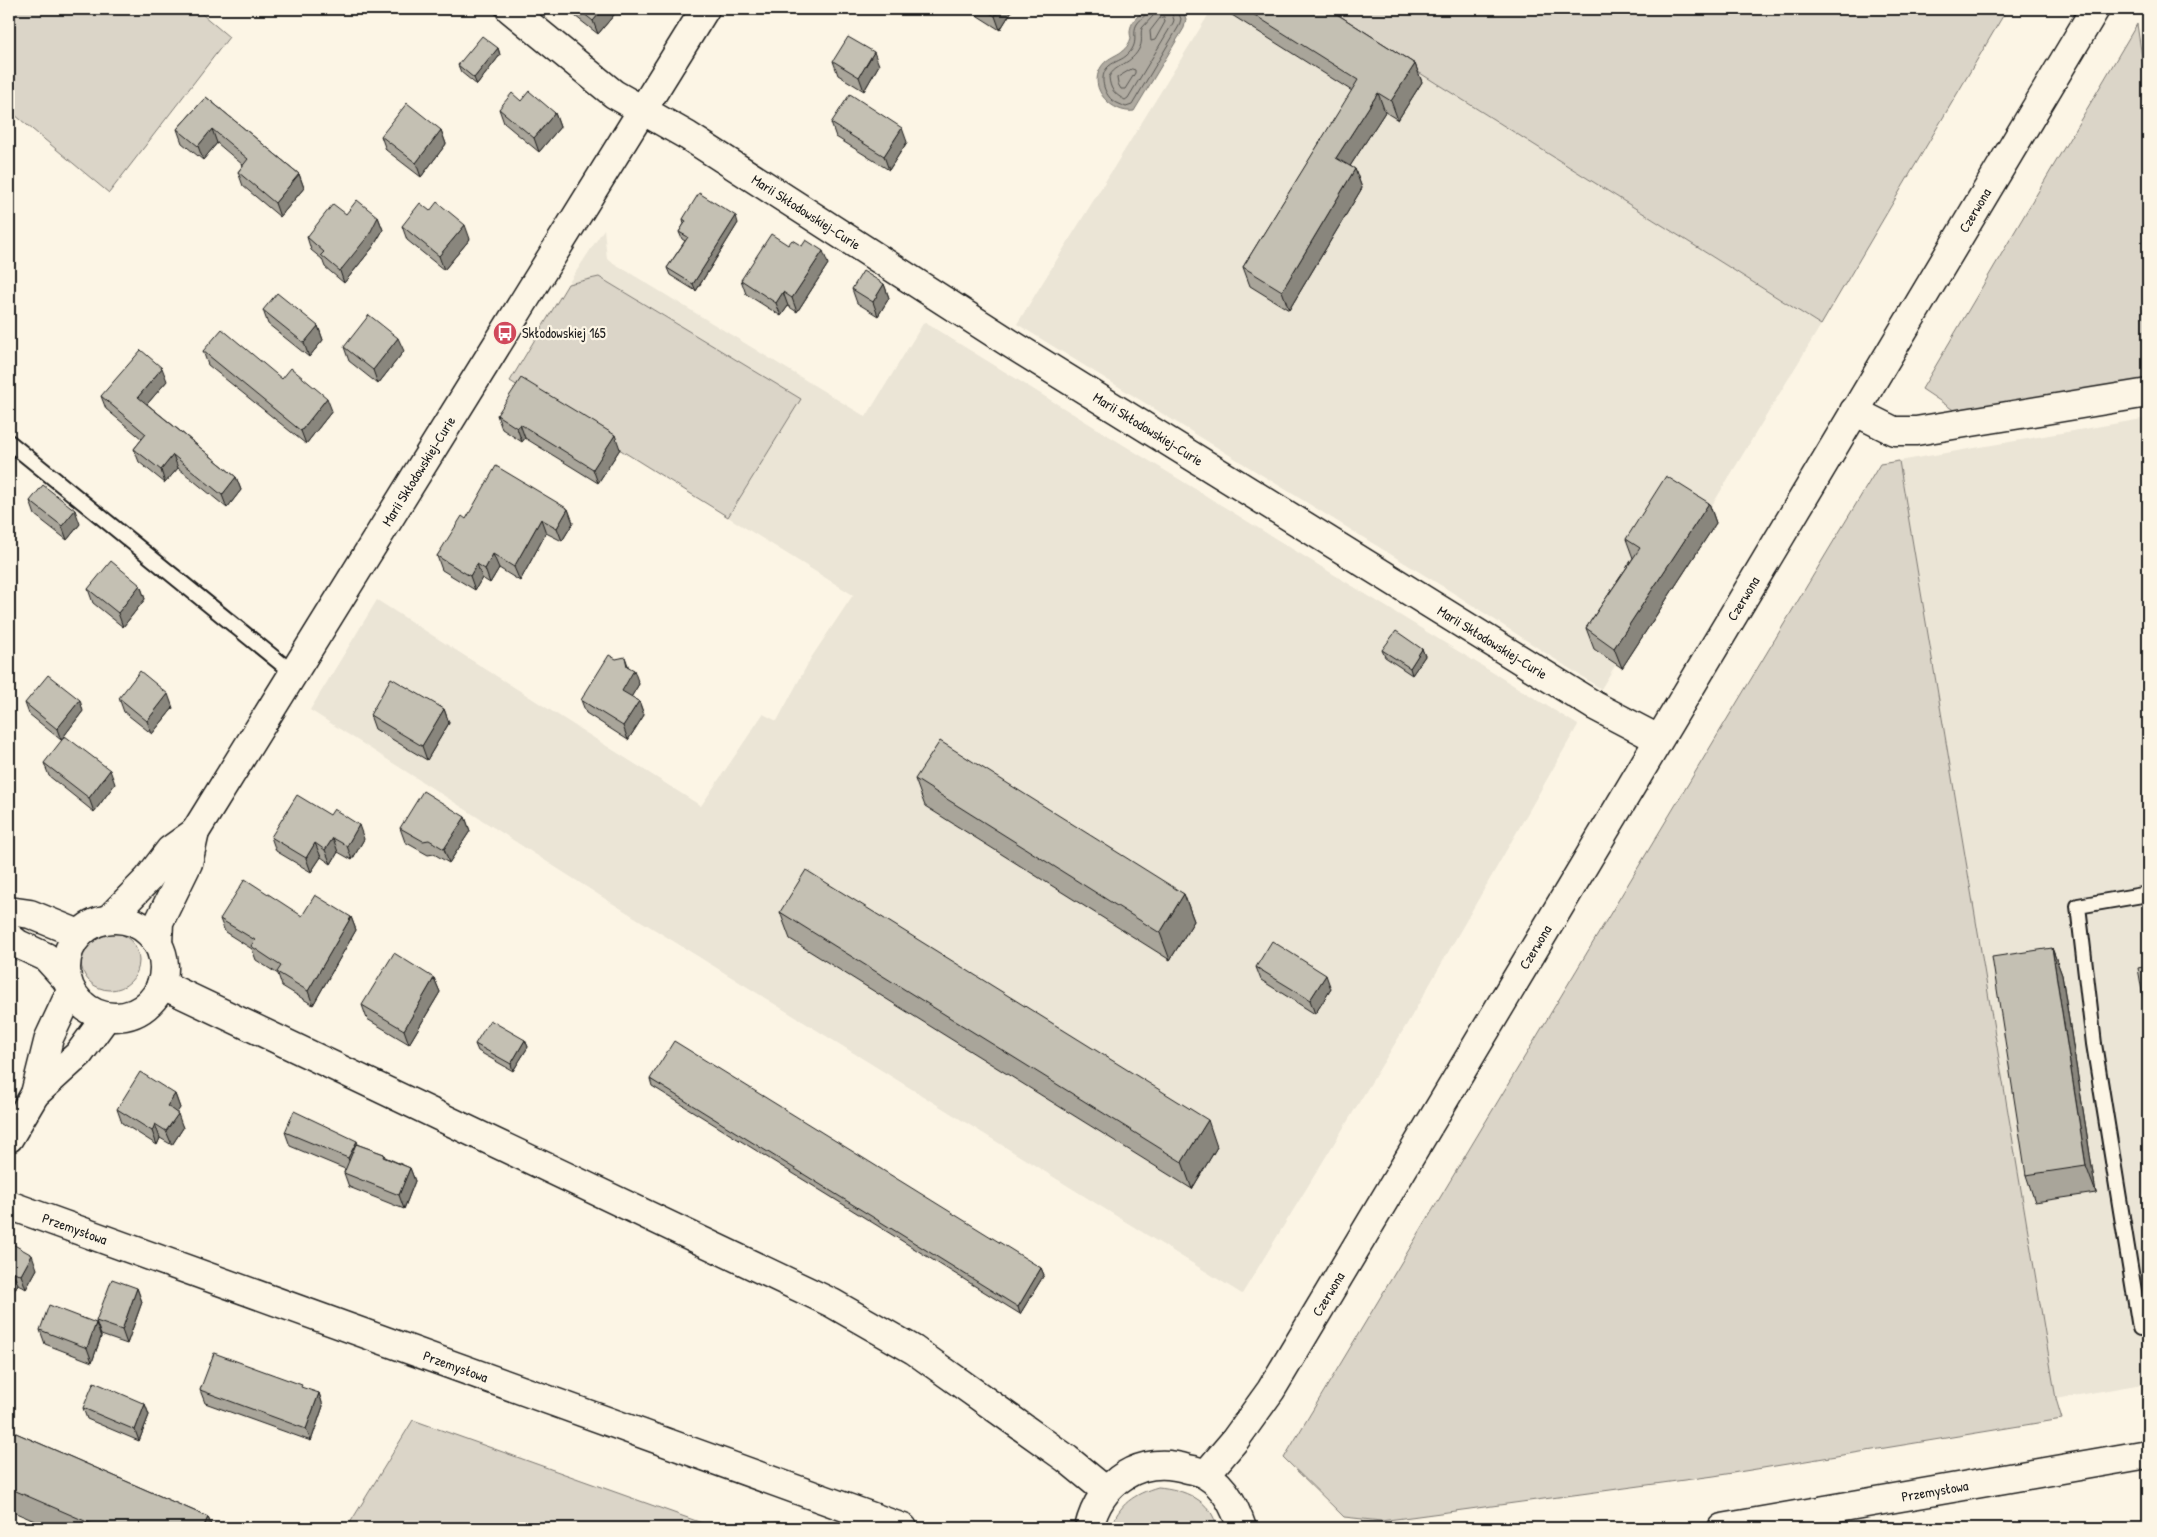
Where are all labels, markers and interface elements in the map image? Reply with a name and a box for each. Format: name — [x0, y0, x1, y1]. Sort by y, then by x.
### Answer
street label: Marii Skłodowskiej-Curie — [748, 170, 865, 254]
street label: Czerwona — [1954, 184, 1995, 236]
bus stop icon: Skłodowskiej 165 — [492, 320, 518, 346]
place label: Skłodowskiej 165 — [522, 323, 606, 343]
street label: Marii Skłodowskiej-Curie — [1090, 387, 1207, 470]
street label: Marii Skłodowskiej-Curie — [377, 412, 460, 529]
street label: Czerwona — [1722, 572, 1764, 624]
street label: Marii Skłodowskiej-Curie — [1434, 601, 1552, 683]
street label: Czerwona — [1514, 921, 1556, 973]
street label: Przemysłowa — [40, 1208, 110, 1249]
street label: Czerwona — [1307, 1268, 1349, 1320]
street label: Przemysłowa — [421, 1346, 491, 1387]
street label: Przemysłowa — [1900, 1475, 1970, 1506]

